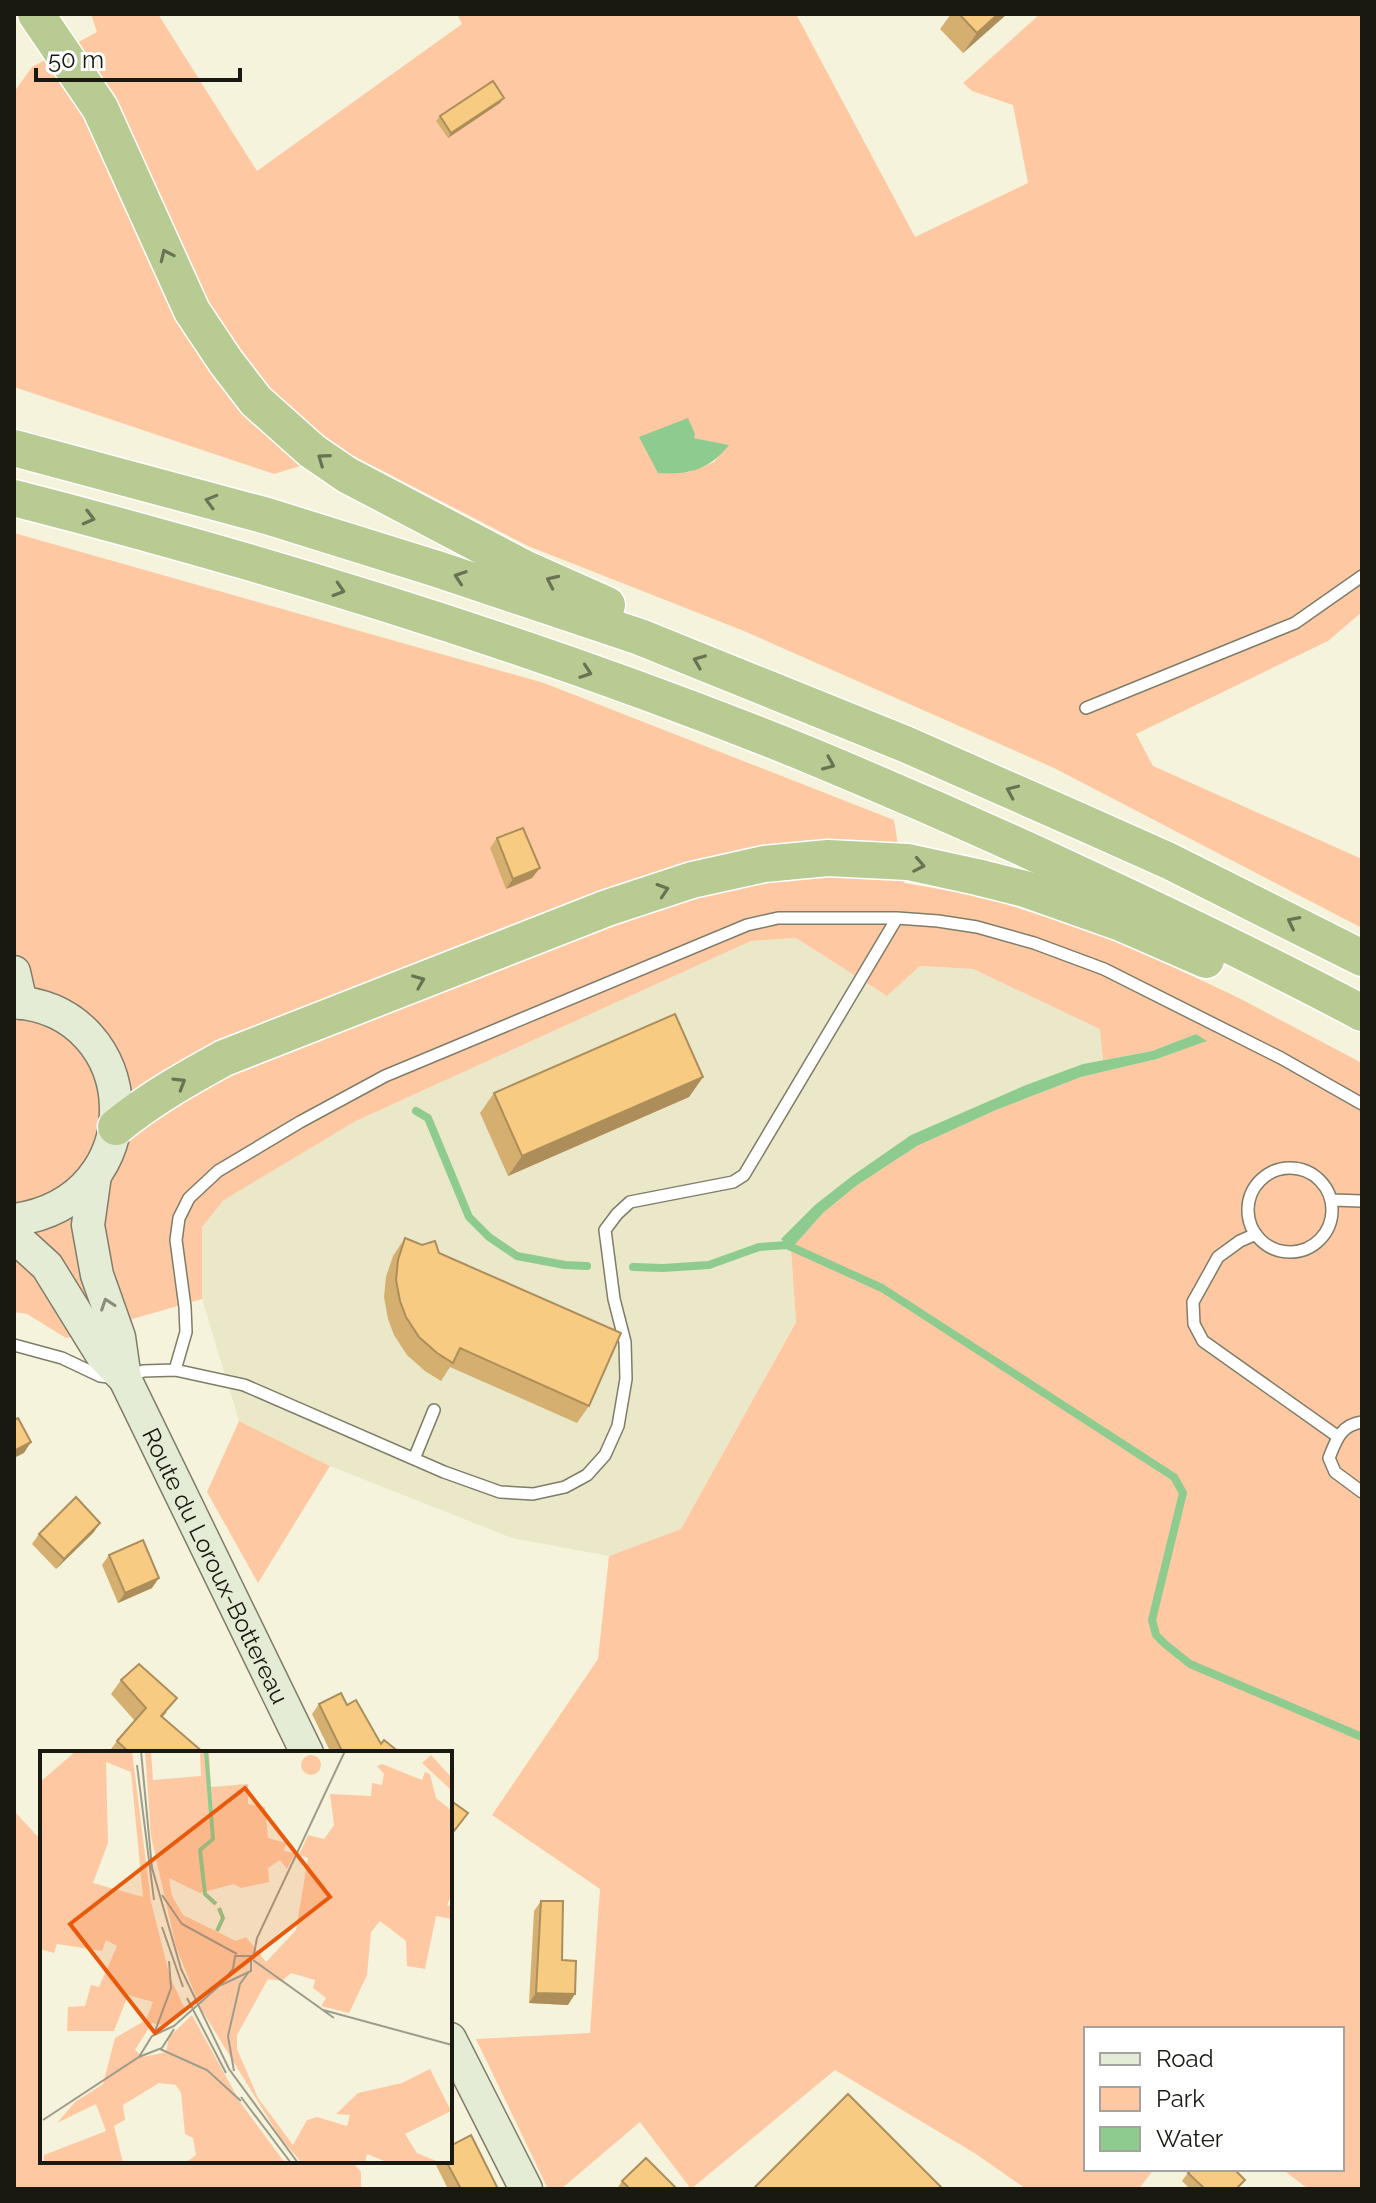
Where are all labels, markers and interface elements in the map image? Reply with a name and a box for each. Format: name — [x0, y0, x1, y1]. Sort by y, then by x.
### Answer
scale bar — [36, 32, 240, 82]
text: 50 m — [48, 45, 104, 74]
one-way arrow — [160, 249, 176, 263]
one-way arrow — [317, 454, 331, 468]
one-way arrow — [204, 494, 218, 510]
one-way arrow — [82, 508, 96, 525]
one-way arrow — [453, 570, 467, 587]
one-way arrow — [545, 575, 560, 591]
one-way arrow — [332, 581, 346, 597]
one-way arrow — [693, 654, 707, 671]
one-way arrow — [578, 662, 592, 678]
one-way arrow — [821, 755, 835, 771]
one-way arrow — [1006, 785, 1020, 801]
one-way arrow — [912, 855, 925, 872]
one-way arrow — [655, 884, 669, 900]
one-way arrow — [1286, 916, 1301, 932]
one-way arrow — [411, 974, 425, 991]
one-way arrow — [171, 1077, 186, 1092]
one-way arrow — [100, 1297, 117, 1311]
street label: Route du Loroux-Bottereau — [136, 1423, 295, 1708]
inset map — [40, 1751, 452, 2163]
legend — [1084, 2027, 1344, 2171]
text: Road — [1156, 2044, 1214, 2073]
text: Park — [1156, 2084, 1205, 2113]
text: Water — [1156, 2124, 1224, 2153]

